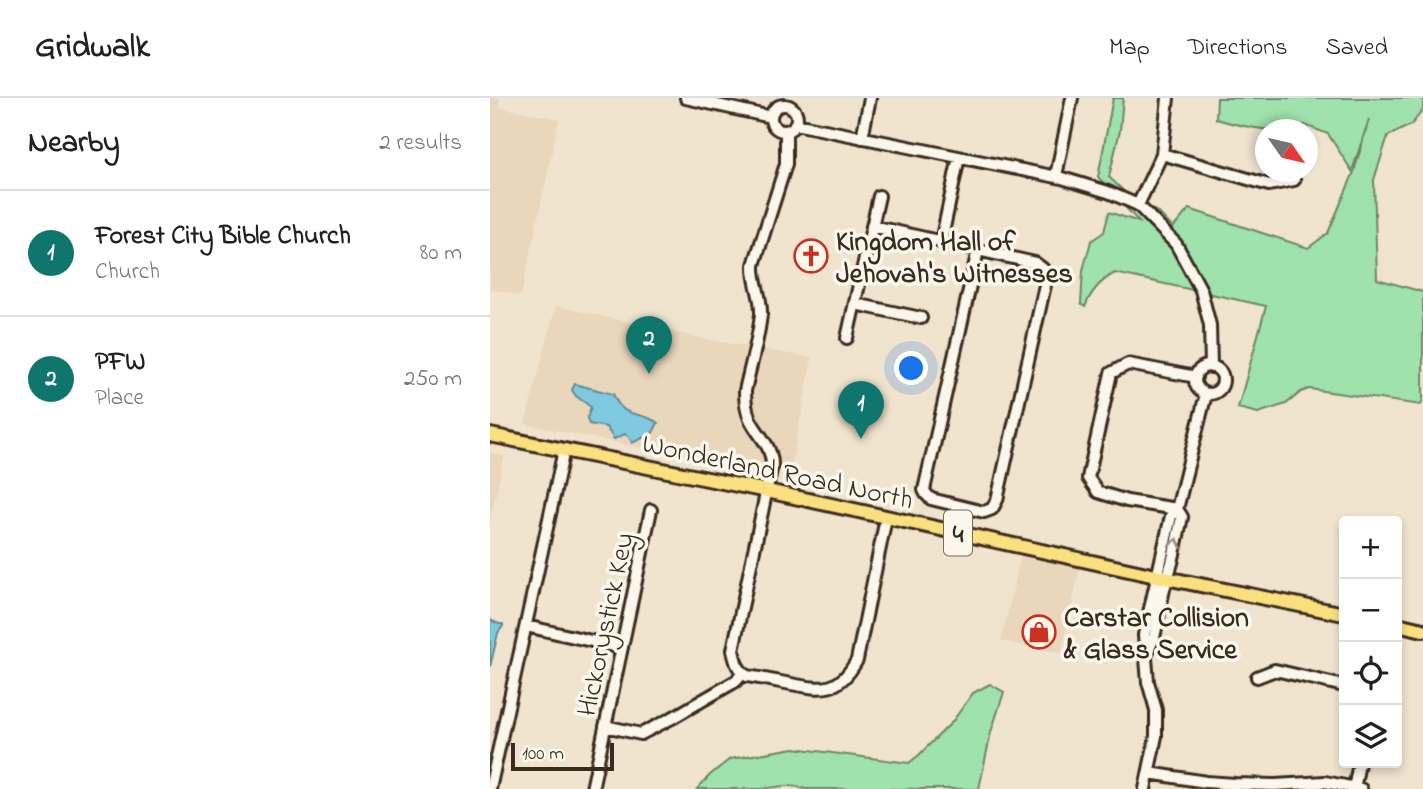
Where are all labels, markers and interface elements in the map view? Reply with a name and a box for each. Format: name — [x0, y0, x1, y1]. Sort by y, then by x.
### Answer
text: Gridwalk — [35, 24, 150, 72]
text: Map — [1109, 31, 1150, 66]
text: Directions — [1188, 31, 1287, 66]
text: Saved — [1325, 31, 1388, 66]
north arrow — [1255, 119, 1318, 182]
text: Nearby — [28, 122, 120, 166]
text: 2 results — [379, 127, 462, 160]
text: Forest City Bible Church — [95, 218, 351, 256]
place label: Kingdom Hall of Jehovah's Witnesses — [836, 223, 1073, 296]
text: 1 — [47, 237, 55, 270]
text: 80 m — [420, 237, 462, 270]
church icon: Kingdom Hall of Jehovah's Witnesses — [792, 237, 830, 275]
text: Church — [95, 256, 160, 289]
pin: 2 — [626, 316, 672, 374]
text: PFW — [95, 344, 146, 382]
your location — [894, 351, 928, 385]
text: 2 — [45, 363, 57, 396]
text: 250 m — [404, 363, 462, 396]
pin: 1 — [838, 381, 884, 439]
text: Place — [95, 382, 144, 415]
street label: Wonderland Road North — [638, 425, 917, 522]
road number: 4 — [944, 510, 972, 556]
map controls — [1339, 516, 1402, 768]
button: + — [1339, 516, 1402, 579]
street label: Hickorystick Key — [568, 529, 647, 720]
one-way arrow — [1168, 537, 1183, 549]
button: − — [1339, 579, 1402, 642]
place label: Carstar Collision & Glass Service — [1063, 599, 1249, 672]
shop icon: Carstar Collision & Glass Service — [1020, 613, 1058, 651]
button: locate — [1339, 642, 1402, 705]
button: layers — [1339, 705, 1402, 768]
scale bar — [511, 740, 614, 772]
text: 100 m — [522, 741, 564, 768]

